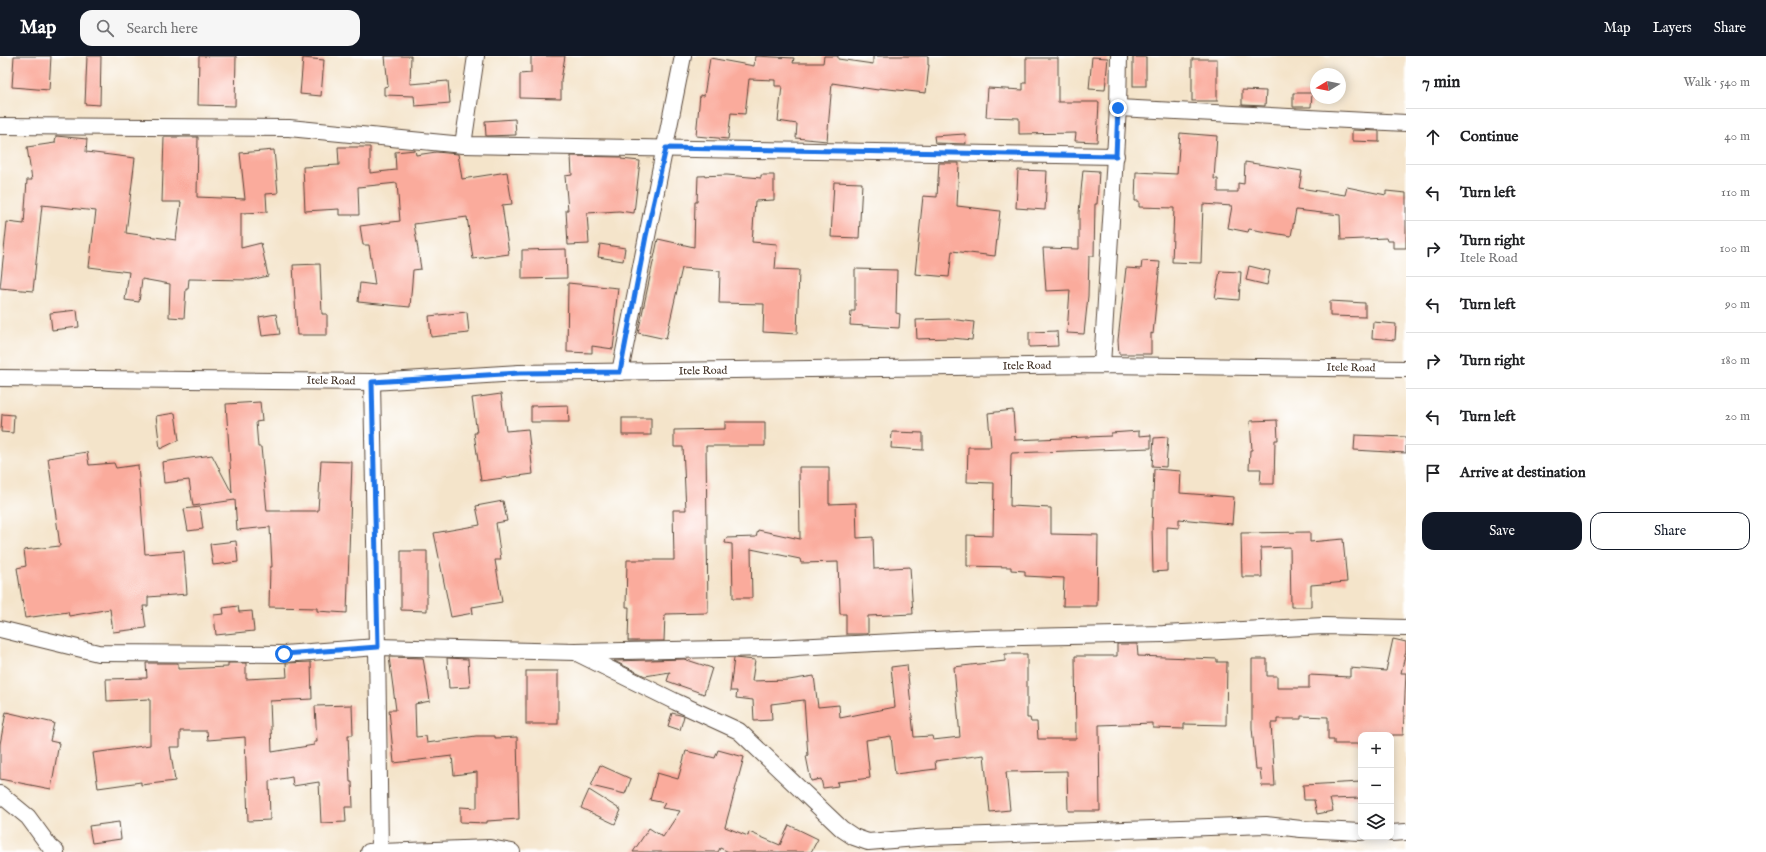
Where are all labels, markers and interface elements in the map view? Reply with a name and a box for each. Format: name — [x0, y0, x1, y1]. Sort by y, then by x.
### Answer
search box — [80, 10, 360, 46]
text: Map — [20, 16, 56, 40]
icon: search — [94, 17, 116, 39]
text: Search here — [126, 19, 198, 38]
text: Map — [1604, 19, 1631, 37]
text: Layers — [1653, 19, 1692, 37]
text: Share — [1714, 19, 1746, 37]
north arrow — [1310, 68, 1346, 104]
text: 7 min — [1422, 72, 1460, 93]
text: Walk · 540 m — [1683, 74, 1750, 91]
route end — [1109, 99, 1127, 117]
icon: ahead — [1422, 126, 1444, 148]
text: Continue — [1460, 127, 1518, 146]
text: 40 m — [1724, 128, 1750, 145]
icon: left — [1422, 182, 1444, 204]
text: Turn left — [1460, 183, 1516, 202]
text: 110 m — [1721, 184, 1750, 201]
text: Turn right — [1460, 231, 1525, 250]
icon: right — [1422, 238, 1444, 260]
text: 100 m — [1720, 240, 1750, 257]
text: Itele Road — [1460, 250, 1518, 267]
icon: left — [1422, 294, 1444, 316]
text: Turn left — [1460, 295, 1516, 314]
text: 90 m — [1725, 296, 1750, 313]
icon: right — [1422, 350, 1444, 372]
text: Turn right — [1460, 351, 1525, 370]
text: 180 m — [1721, 352, 1750, 369]
street label: Itele Road — [1003, 359, 1052, 373]
street label: Itele Road — [1327, 361, 1376, 375]
street label: Itele Road — [679, 364, 728, 378]
street label: Itele Road — [307, 374, 356, 388]
icon: left — [1422, 406, 1444, 428]
text: Turn left — [1460, 407, 1516, 426]
text: 20 m — [1725, 408, 1750, 425]
icon: arrive — [1422, 462, 1444, 484]
text: Arrive at destination — [1460, 463, 1586, 482]
button: Save — [1422, 512, 1582, 550]
button: Share — [1590, 512, 1750, 550]
route start — [275, 645, 293, 663]
map controls — [1358, 732, 1394, 840]
button: + — [1358, 732, 1394, 768]
button: − — [1358, 768, 1394, 804]
button: layers — [1358, 804, 1394, 840]

